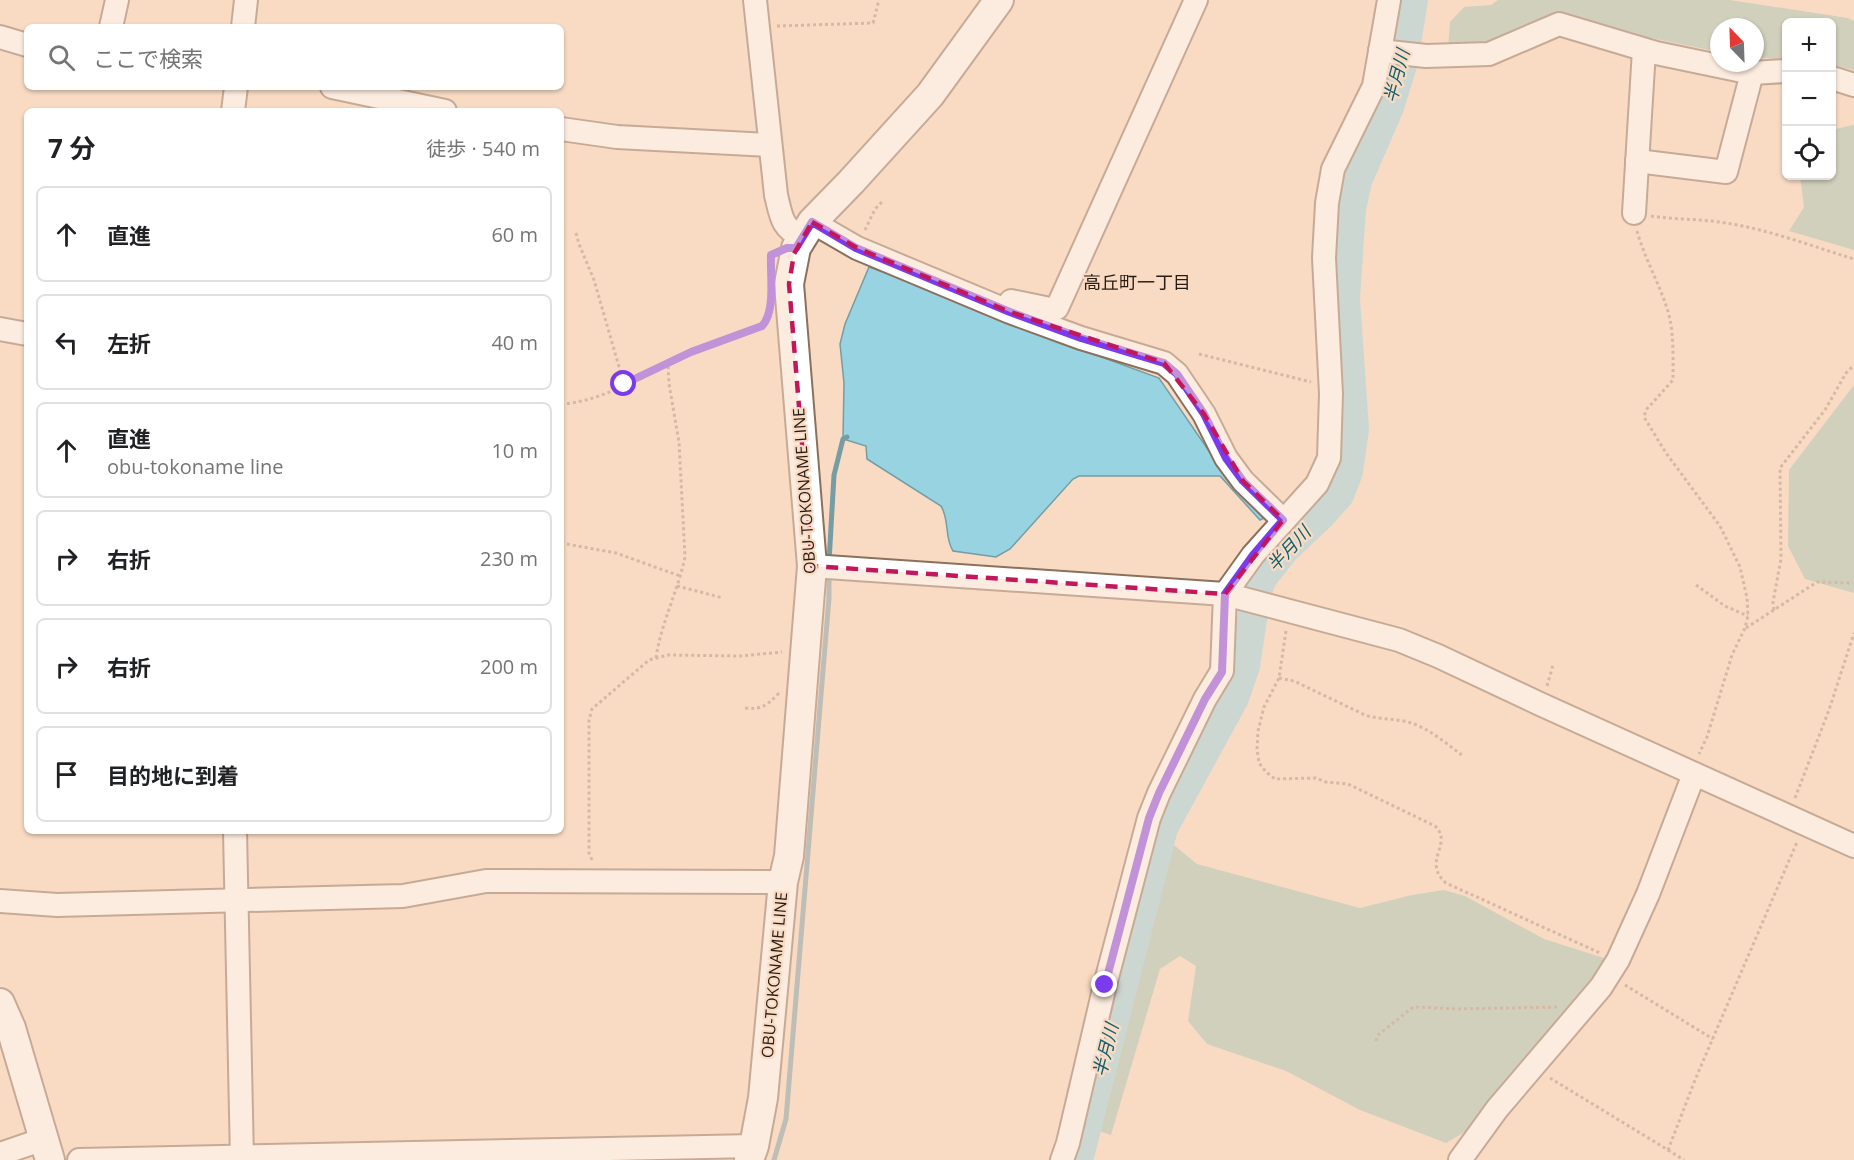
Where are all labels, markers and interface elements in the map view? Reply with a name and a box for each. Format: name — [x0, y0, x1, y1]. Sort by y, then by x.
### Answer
north arrow — [1710, 18, 1764, 72]
map controls — [1782, 18, 1836, 180]
button: + — [1782, 18, 1836, 72]
search box — [24, 24, 564, 90]
icon: search — [45, 41, 78, 74]
text: ここで検索 — [93, 43, 203, 73]
water label: 半月川 — [1377, 45, 1415, 105]
button: − — [1782, 72, 1836, 126]
button: locate — [1782, 126, 1836, 180]
text: 7 分 — [48, 130, 96, 166]
text: 徒歩 · 540 m — [426, 135, 540, 162]
icon: ahead — [50, 218, 83, 251]
text: 直進 — [107, 220, 151, 250]
text: 60 m — [491, 221, 538, 248]
district label: 高丘町一丁目 — [1083, 270, 1191, 294]
icon: left — [50, 326, 83, 359]
text: 左折 — [107, 328, 151, 358]
text: 40 m — [491, 329, 538, 356]
route start — [610, 370, 636, 396]
street label: OBU-TOKONAME LINE — [787, 407, 821, 575]
text: 直進 — [107, 423, 151, 453]
icon: ahead — [50, 434, 83, 467]
text: 10 m — [491, 437, 538, 464]
text: obu-tokoname line — [107, 453, 284, 480]
water label: 半月川 — [1261, 519, 1317, 576]
icon: right — [50, 542, 83, 575]
text: 右折 — [107, 544, 151, 574]
text: 230 m — [480, 545, 538, 572]
icon: right — [50, 650, 83, 683]
text: 右折 — [107, 652, 151, 682]
text: 200 m — [480, 653, 538, 680]
icon: arrive — [50, 758, 83, 791]
text: 目的地に到着 — [107, 760, 239, 790]
street label: OBU-TOKONAME LINE — [756, 891, 792, 1059]
route end — [1091, 971, 1117, 997]
water label: 半月川 — [1087, 1019, 1124, 1079]

